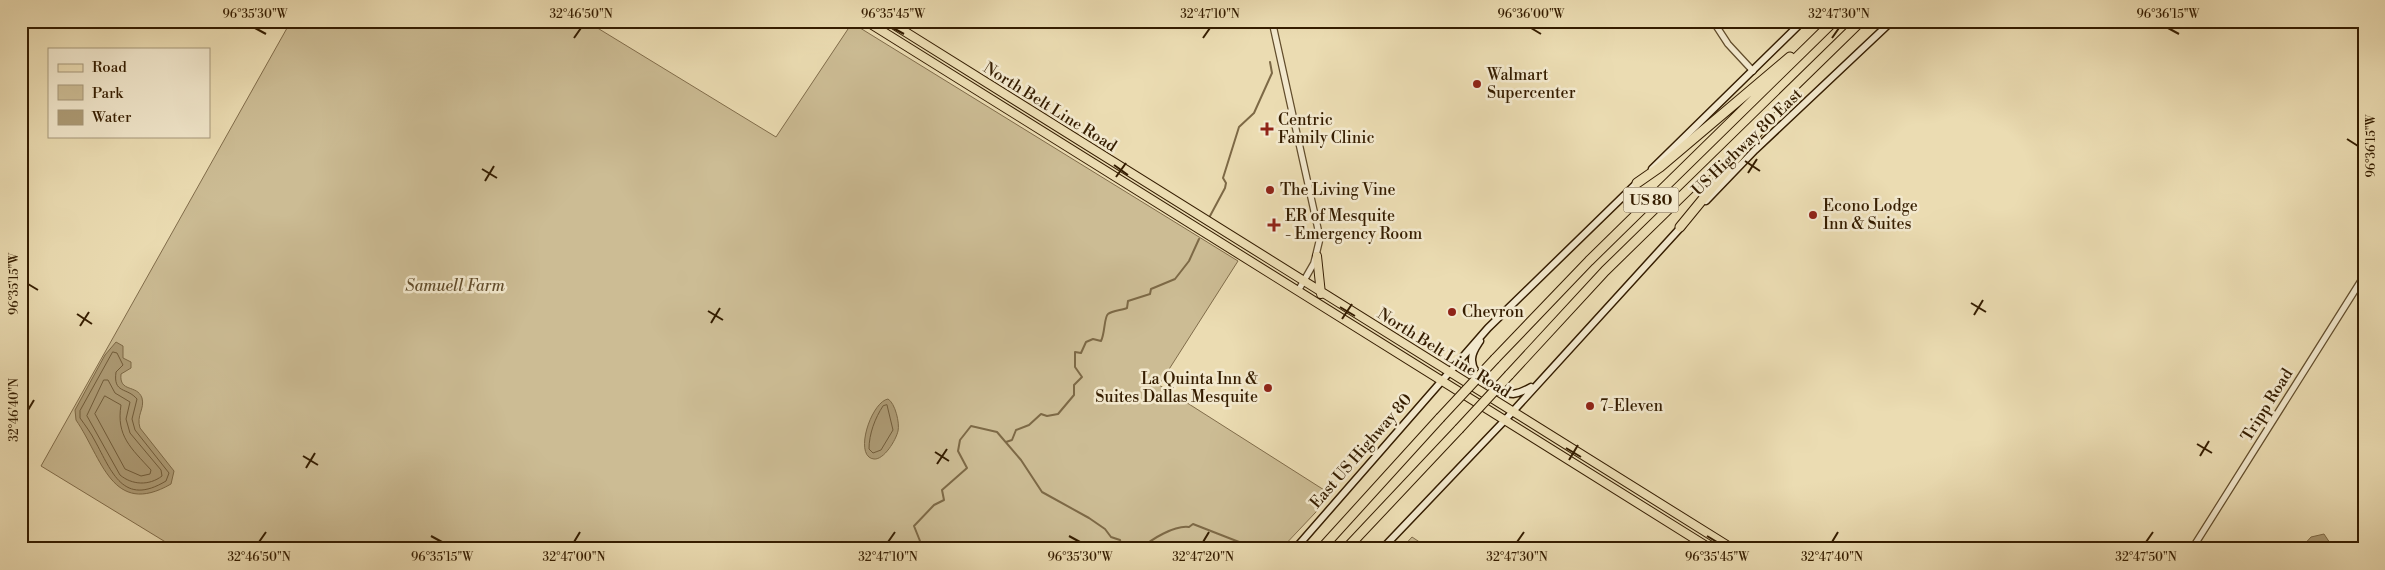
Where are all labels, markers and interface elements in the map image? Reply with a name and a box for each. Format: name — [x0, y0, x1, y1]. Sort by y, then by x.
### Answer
text: 96°35'30"W — [222, 7, 289, 22]
text: 32°46'50"N — [549, 7, 613, 22]
text: 96°35'45"W — [861, 7, 926, 22]
text: 32°47'10"N — [1180, 7, 1240, 22]
text: 96°36'00"W — [1497, 7, 1566, 22]
text: 32°47'30"N — [1808, 7, 1870, 22]
text: 96°36'15"W — [2137, 7, 2201, 22]
legend — [48, 48, 210, 138]
text: Road — [92, 58, 127, 77]
street label: North Belt Line Road — [980, 58, 1120, 156]
place label: Walmart Supercenter — [1486, 65, 1576, 103]
marker: Walmart Supercenter — [1471, 78, 1483, 90]
text: Park — [92, 84, 124, 103]
street label: US Highway 80 East — [1688, 84, 1807, 200]
text: Water — [91, 108, 132, 127]
place label: Centric Family Clinic — [1278, 110, 1375, 148]
text: 96°36'15"W — [2364, 113, 2379, 177]
marker: Centric Family Clinic — [1260, 122, 1274, 136]
place label: The Living Vine — [1280, 180, 1396, 200]
marker: The Living Vine — [1264, 184, 1276, 196]
road number: US 80 — [1624, 188, 1678, 212]
place label: Econo Lodge Inn & Suites — [1823, 196, 1918, 234]
place label: ER of Mesquite - Emergency Room — [1285, 206, 1422, 244]
marker: Econo Lodge Inn & Suites — [1807, 209, 1819, 221]
marker: ER of Mesquite - Emergency Room — [1267, 218, 1281, 232]
text: 96°35'15"W — [7, 252, 22, 315]
park label: Samuell Farm — [405, 276, 506, 296]
place label: Chevron — [1462, 302, 1524, 322]
street label: North Belt Line Road — [1374, 304, 1514, 402]
marker: Chevron — [1446, 306, 1458, 318]
street label: Tripp Road — [2237, 365, 2297, 445]
place label: La Quinta Inn & Suites Dallas Mesquite — [1095, 369, 1258, 407]
text: 32°46'40"N — [7, 378, 22, 442]
marker: La Quinta Inn & Suites Dallas Mesquite — [1262, 382, 1274, 394]
street label: East US Highway 80 — [1306, 389, 1416, 513]
place label: 7-Eleven — [1600, 396, 1663, 416]
marker: 7-Eleven — [1584, 400, 1596, 412]
text: 32°46'50"N — [227, 550, 291, 565]
text: 96°35'15"W — [411, 550, 474, 565]
text: 32°47'00"N — [543, 550, 605, 565]
text: 32°47'10"N — [858, 550, 918, 565]
text: 96°35'30"W — [1047, 550, 1114, 565]
text: 32°47'20"N — [1172, 550, 1234, 565]
text: 32°47'30"N — [1486, 550, 1548, 565]
text: 96°35'45"W — [1685, 550, 1750, 565]
text: 32°47'40"N — [1801, 550, 1863, 565]
text: 32°47'50"N — [2115, 550, 2177, 565]

